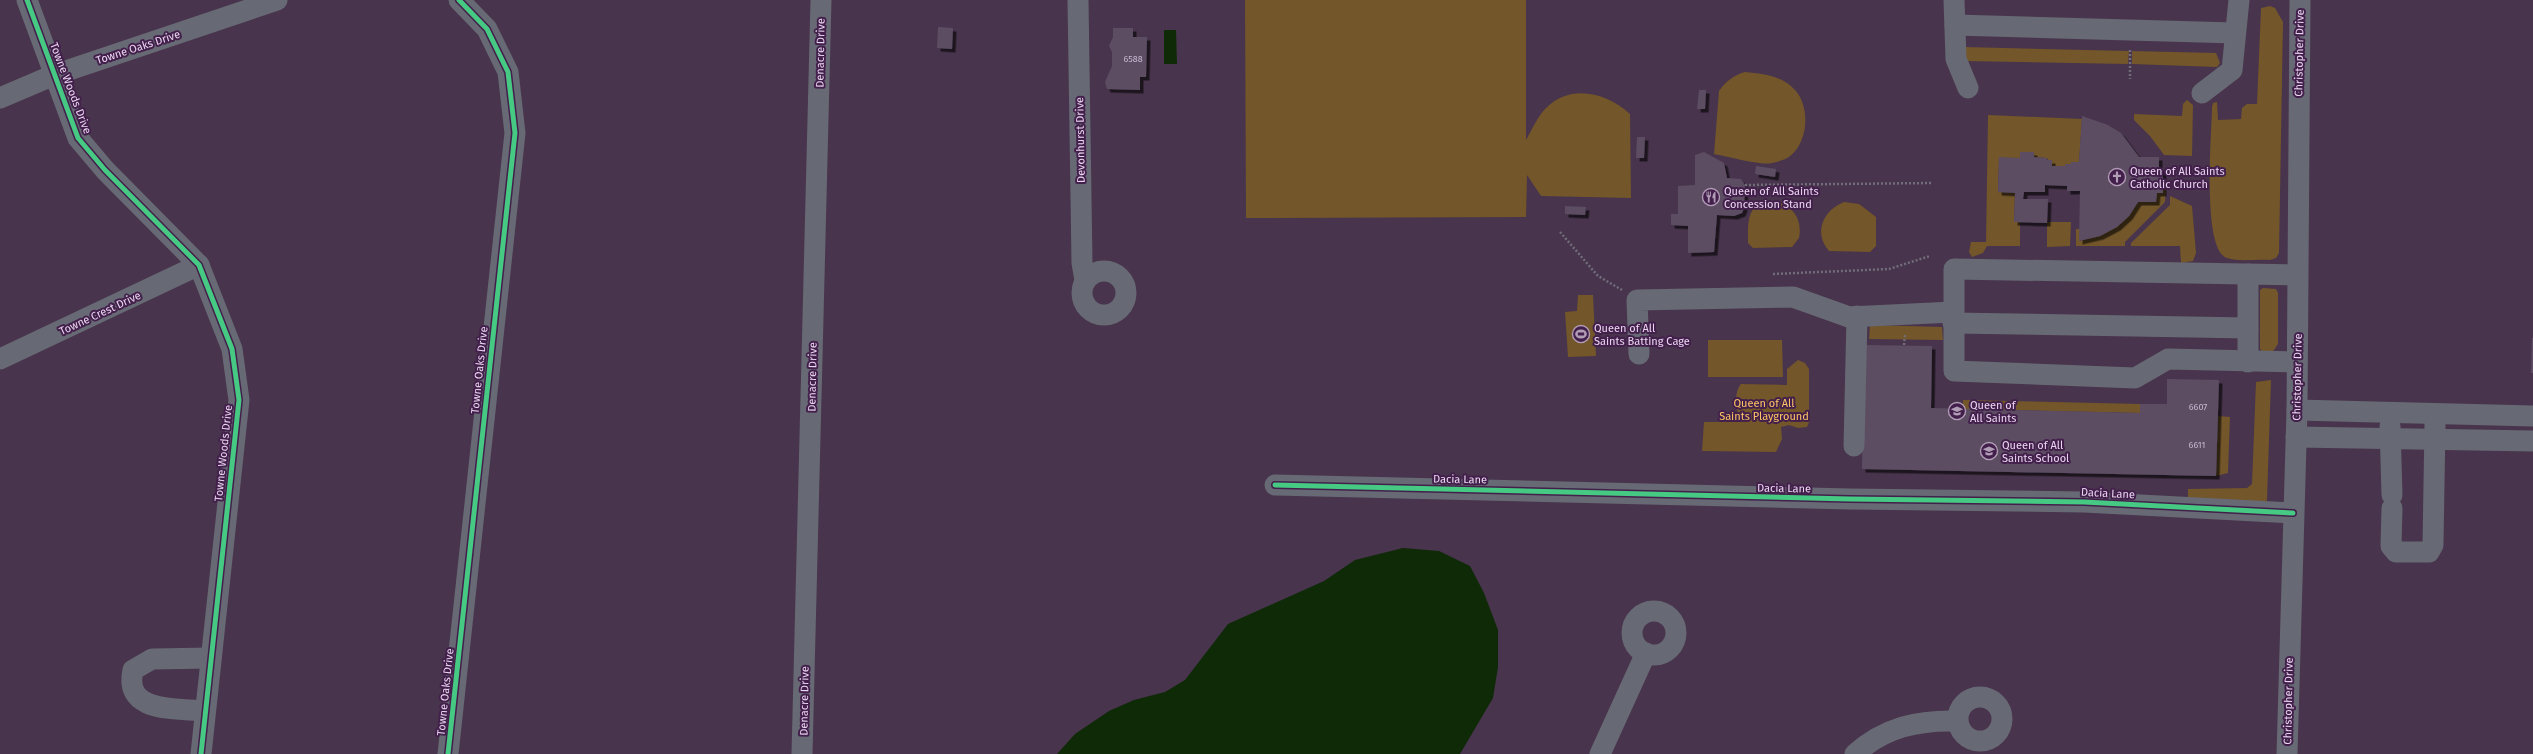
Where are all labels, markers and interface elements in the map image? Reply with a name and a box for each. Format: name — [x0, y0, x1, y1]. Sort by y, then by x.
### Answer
street label: Christopher Drive — [2292, 9, 2307, 97]
street label: Denacre Drive — [813, 18, 828, 88]
street label: Towne Oaks Drive — [94, 28, 182, 67]
street label: Towne Woods Drive — [47, 41, 94, 136]
house number: 6588 — [1123, 54, 1143, 64]
street label: Devonhurst Drive — [1073, 97, 1088, 183]
place label: Queen of All Saints Catholic Church — [2130, 165, 2225, 191]
church icon: Queen of All Saints Catholic Church — [2107, 167, 2127, 187]
place label: Queen of All Saints Concession Stand — [1724, 185, 1819, 211]
restaurant icon: Queen of All Saints Concession Stand — [1701, 187, 1721, 207]
street label: Towne Crest Drive — [57, 289, 143, 338]
place label: Queen of All Saints Batting Cage — [1594, 322, 1690, 348]
sports icon: Queen of All Saints Batting Cage — [1571, 324, 1591, 344]
street label: Towne Oaks Drive — [468, 326, 491, 414]
street label: Christopher Drive — [2290, 333, 2305, 421]
street label: Denacre Drive — [805, 342, 820, 412]
park label: Queen of All Saints Playground — [1719, 397, 1809, 423]
place label: Queen of All Saints — [1970, 399, 2017, 425]
school or university icon: Queen of All Saints — [1947, 401, 1967, 421]
house number: 6607 — [2189, 402, 2207, 412]
street label: Towne Woods Drive — [212, 404, 235, 502]
place label: Queen of All Saints School — [2002, 439, 2069, 465]
house number: 6611 — [2189, 440, 2205, 450]
school or university icon: Queen of All Saints School — [1979, 441, 1999, 461]
street label: Dacia Lane — [1433, 473, 1487, 486]
street label: Dacia Lane — [1757, 482, 1811, 495]
street label: Dacia Lane — [2081, 486, 2135, 501]
street label: Towne Oaks Drive — [434, 648, 457, 736]
street label: Christopher Drive — [2281, 657, 2296, 745]
street label: Denacre Drive — [797, 666, 812, 736]

